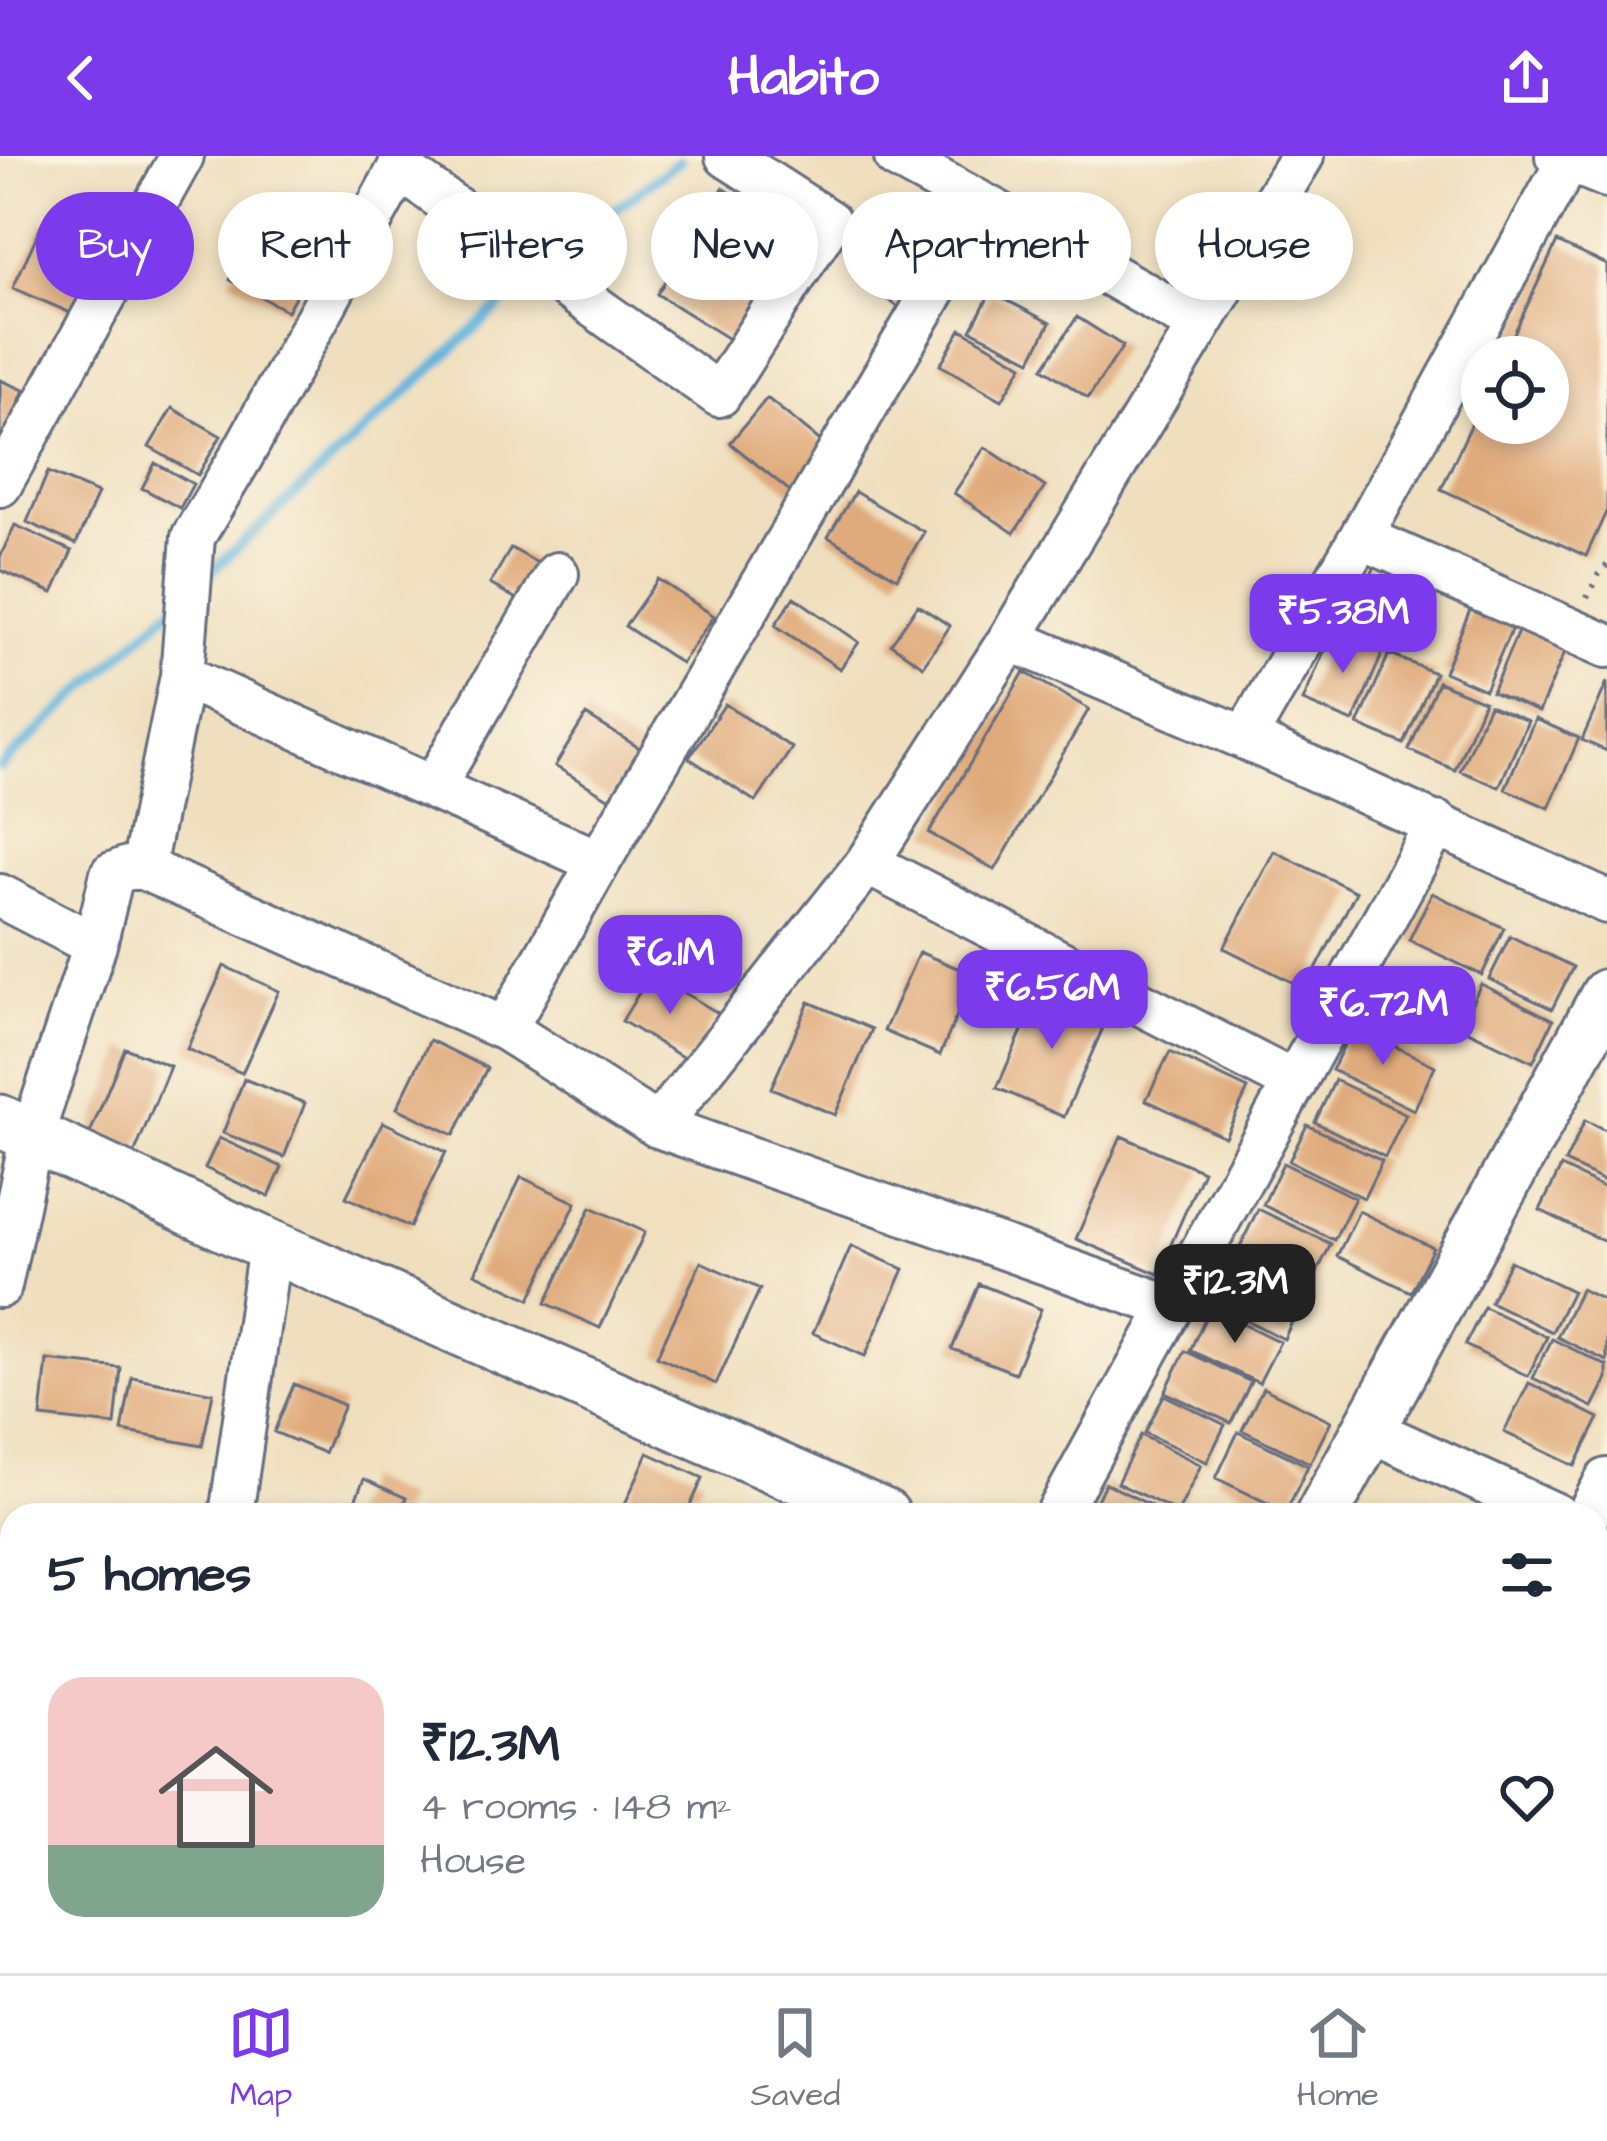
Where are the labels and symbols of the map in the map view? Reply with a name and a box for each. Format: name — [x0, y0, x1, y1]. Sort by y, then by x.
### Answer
pin: ₹5.38M — [1245, 574, 1441, 676]
pin: ₹6.1M — [586, 915, 754, 1017]
pin: ₹6.56M — [954, 950, 1150, 1052]
pin: ₹6.72M — [1285, 966, 1481, 1068]
pin: ₹12.3M — [1137, 1244, 1333, 1346]

